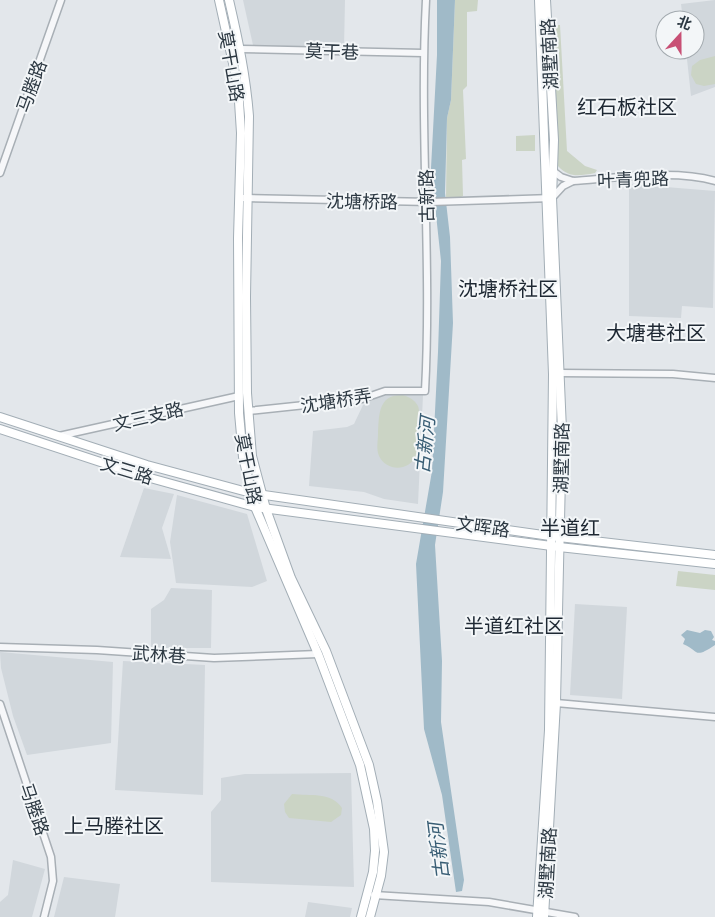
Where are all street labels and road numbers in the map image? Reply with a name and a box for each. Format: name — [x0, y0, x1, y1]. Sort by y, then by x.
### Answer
street label: 湖墅南路 — [536, 17, 562, 91]
street label: 莫干山路 — [215, 29, 249, 103]
street label: 莫干巷 — [305, 39, 359, 63]
street label: 马塍路 — [11, 57, 51, 115]
street label: 叶青兜路 — [597, 167, 669, 191]
street label: 古新路 — [415, 169, 437, 223]
street label: 沈塘桥路 — [326, 189, 398, 213]
street label: 沈塘桥弄 — [299, 384, 373, 416]
street label: 文三支路 — [110, 397, 186, 435]
street label: 湖墅南路 — [549, 422, 573, 494]
street label: 莫干山路 — [231, 432, 267, 506]
street label: 文三路 — [98, 452, 156, 488]
street label: 文晖路 — [455, 511, 511, 541]
street label: 武林巷 — [131, 641, 187, 667]
street label: 马塍路 — [16, 780, 54, 838]
street label: 湖墅南路 — [534, 826, 560, 900]

